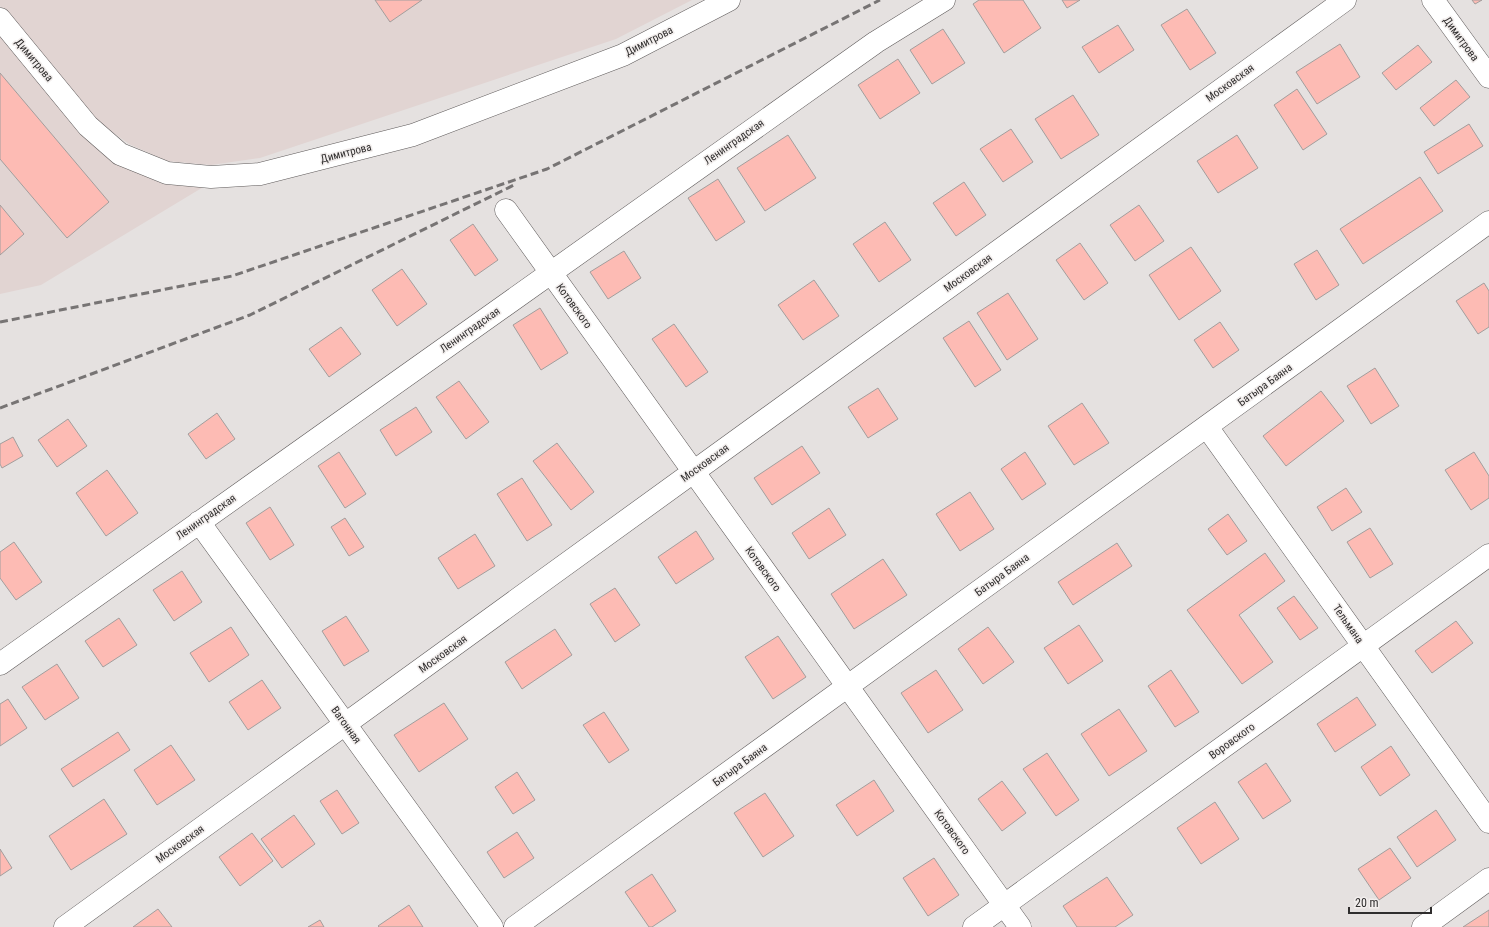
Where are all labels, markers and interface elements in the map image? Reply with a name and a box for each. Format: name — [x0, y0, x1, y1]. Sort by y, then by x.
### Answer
street label: Димитрова — [1440, 14, 1482, 64]
street label: Димитрова — [623, 23, 675, 59]
street label: Димитрова — [12, 36, 56, 84]
street label: Московская — [1203, 61, 1257, 105]
street label: Ленинградская — [701, 116, 767, 168]
street label: Димитрова — [319, 140, 373, 166]
street label: Московская — [941, 251, 995, 295]
street label: Котовского — [553, 281, 595, 331]
street label: Ленинградская — [437, 304, 503, 356]
street label: Батыра Баяна — [1235, 361, 1295, 409]
street label: Московская — [678, 441, 732, 485]
street label: Ленинградская — [173, 491, 239, 543]
street label: Котовского — [742, 544, 784, 594]
street label: Батыра Баяна — [972, 551, 1032, 599]
street label: Тельмана — [1330, 602, 1366, 646]
street label: Московская — [416, 632, 470, 676]
street label: Вагонная — [328, 704, 364, 746]
street label: Воровского — [1207, 720, 1258, 762]
street label: Батыра Баяна — [710, 741, 770, 789]
street label: Котовского — [931, 807, 973, 857]
street label: Московская — [153, 822, 207, 866]
scale bar — [1349, 889, 1431, 915]
text: 20 m — [1355, 896, 1379, 910]

